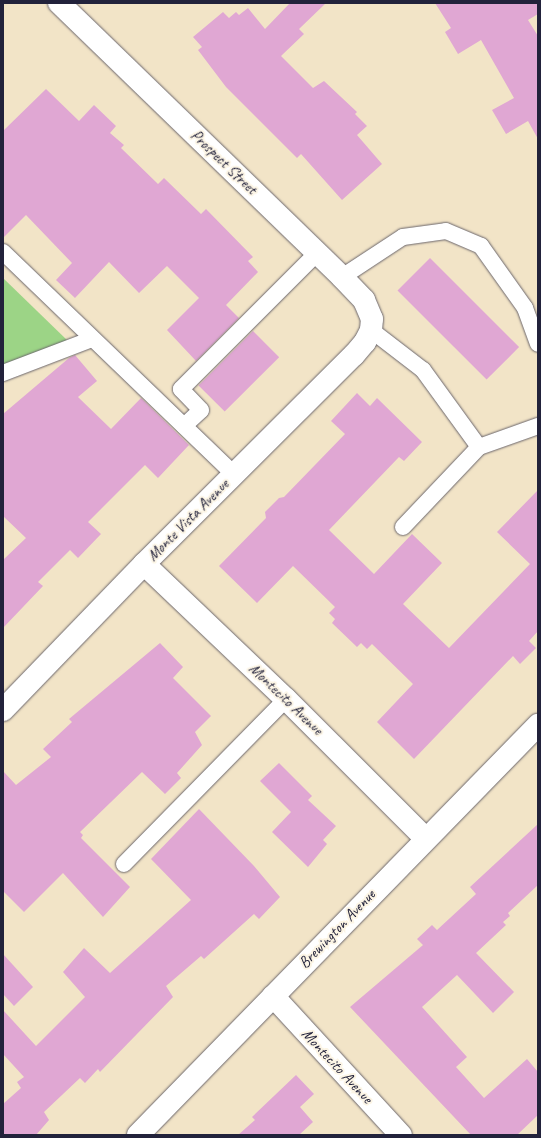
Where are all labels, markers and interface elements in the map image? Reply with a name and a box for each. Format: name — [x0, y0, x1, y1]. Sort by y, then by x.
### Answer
street label: Prospect Street — [187, 125, 261, 199]
street label: Monte Vista Avenue — [143, 475, 233, 565]
street label: Montecito Avenue — [245, 659, 327, 739]
street label: Brewington Avenue — [295, 886, 379, 972]
street label: Montecito Avenue — [297, 1025, 377, 1107]

